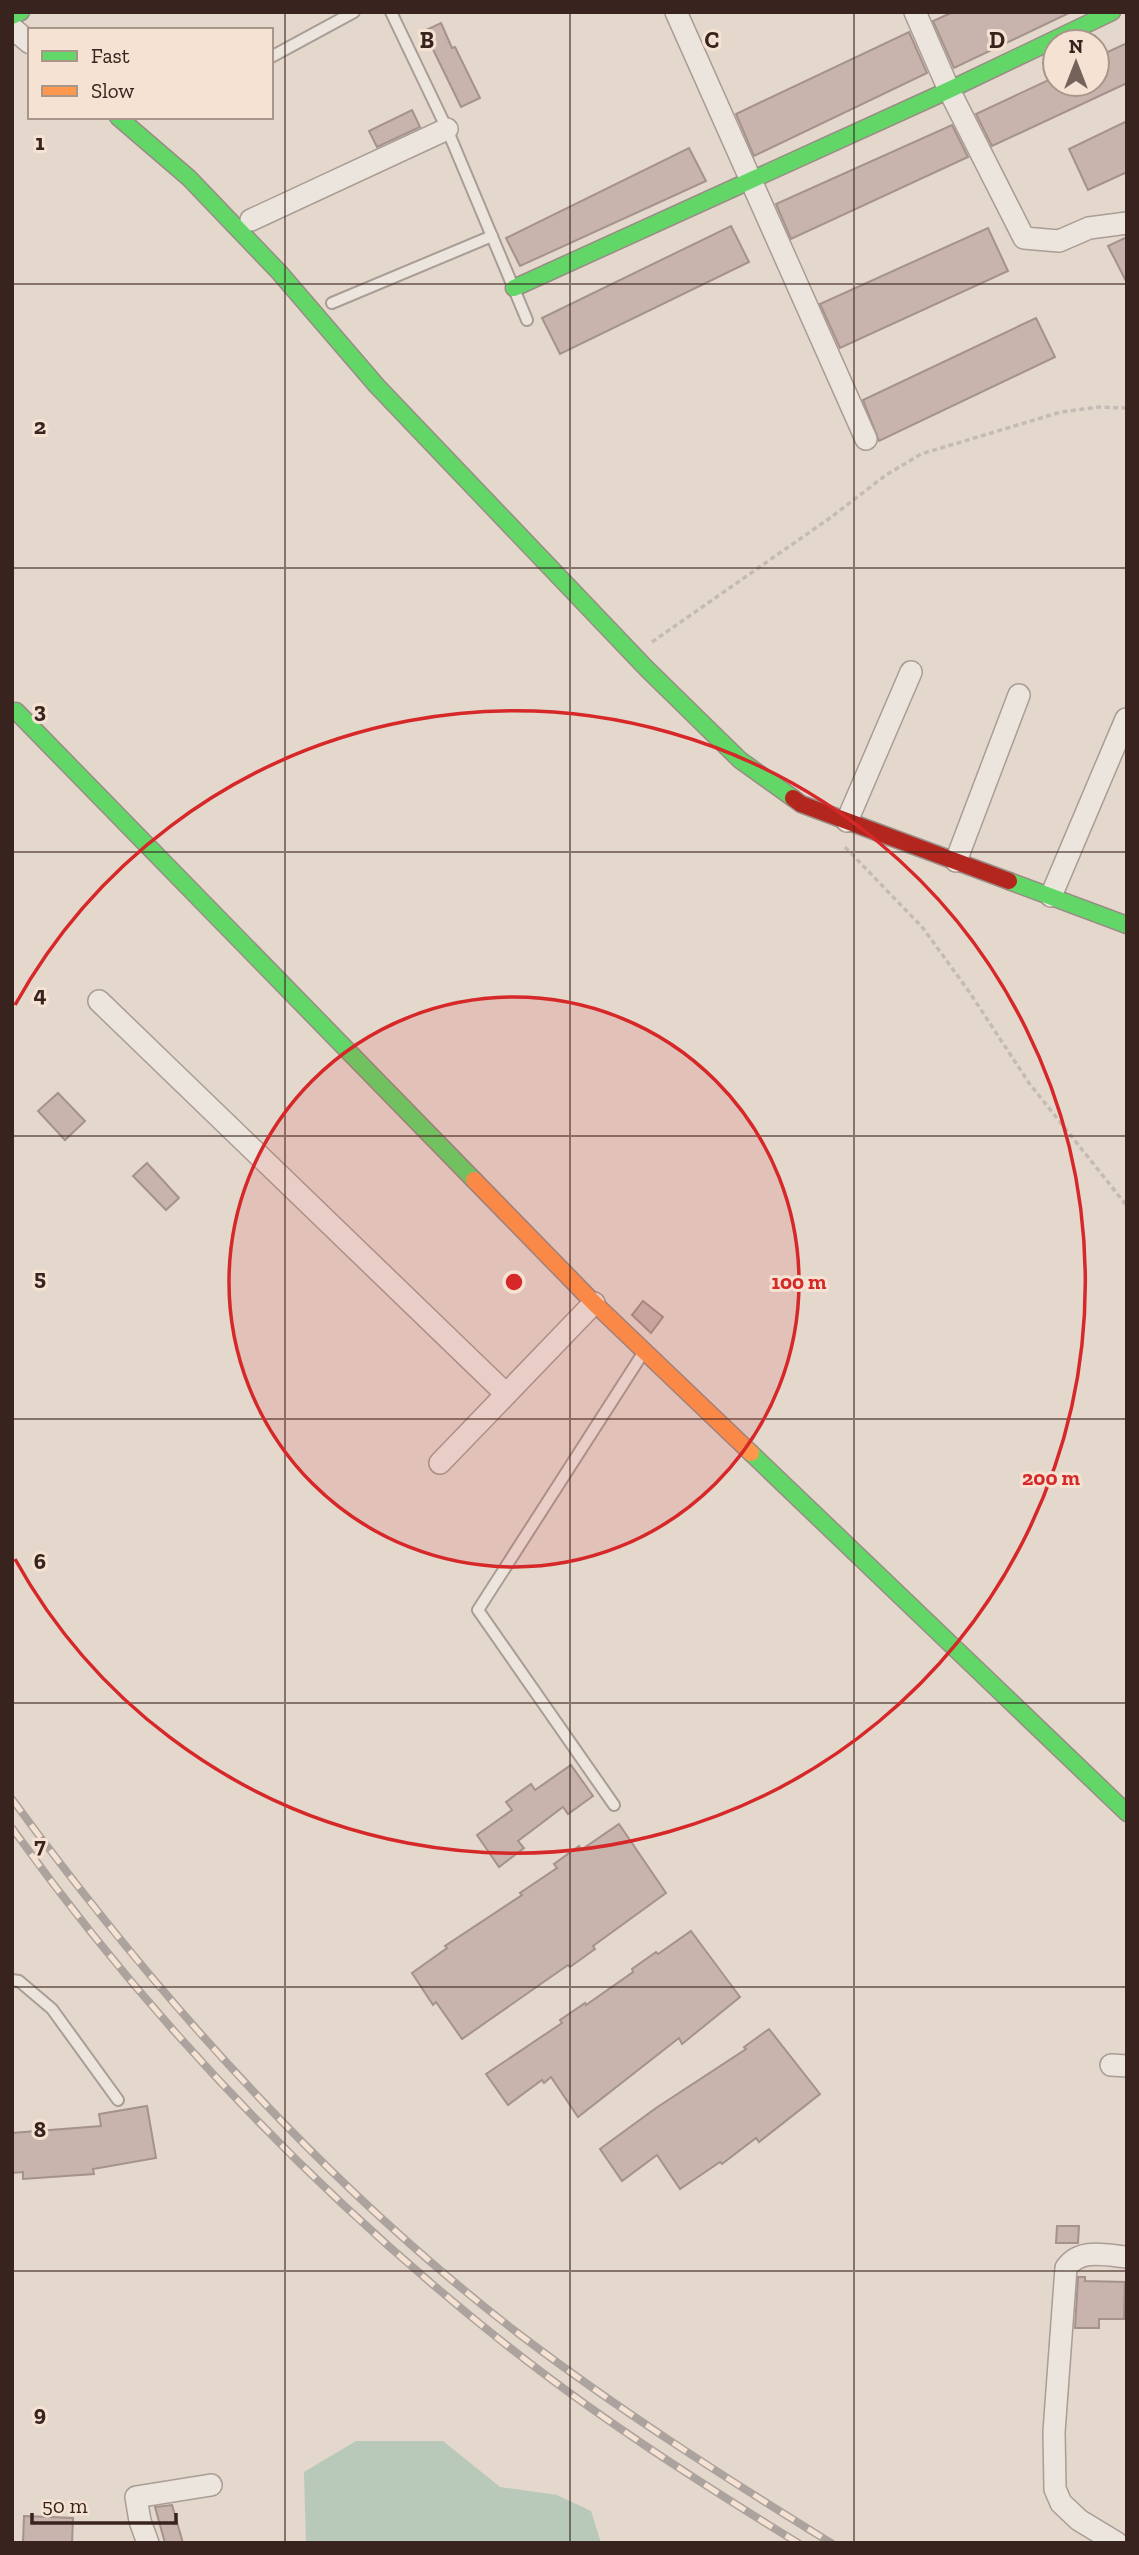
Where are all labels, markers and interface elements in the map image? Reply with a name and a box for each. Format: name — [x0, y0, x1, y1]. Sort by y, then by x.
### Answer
text: B — [420, 26, 434, 54]
text: C — [705, 26, 719, 54]
text: D — [989, 26, 1005, 54]
legend — [28, 28, 273, 119]
north arrow — [1041, 28, 1111, 98]
text: N — [1069, 35, 1083, 58]
text: Fast — [91, 43, 130, 68]
text: Slow — [91, 78, 134, 103]
text: 1 — [35, 128, 45, 156]
text: 2 — [34, 412, 46, 440]
text: 3 — [34, 696, 46, 724]
text: 4 — [33, 980, 47, 1008]
text: 5 — [34, 1263, 46, 1291]
text: 100 m — [772, 1269, 827, 1294]
centre of rings — [502, 1270, 526, 1294]
text: 200 m — [1022, 1465, 1080, 1490]
text: 6 — [34, 1547, 46, 1575]
text: 7 — [34, 1831, 46, 1859]
text: 8 — [34, 2115, 46, 2143]
text: 9 — [34, 2399, 46, 2427]
scale bar — [32, 2482, 175, 2526]
text: 50 m — [42, 2493, 88, 2518]

